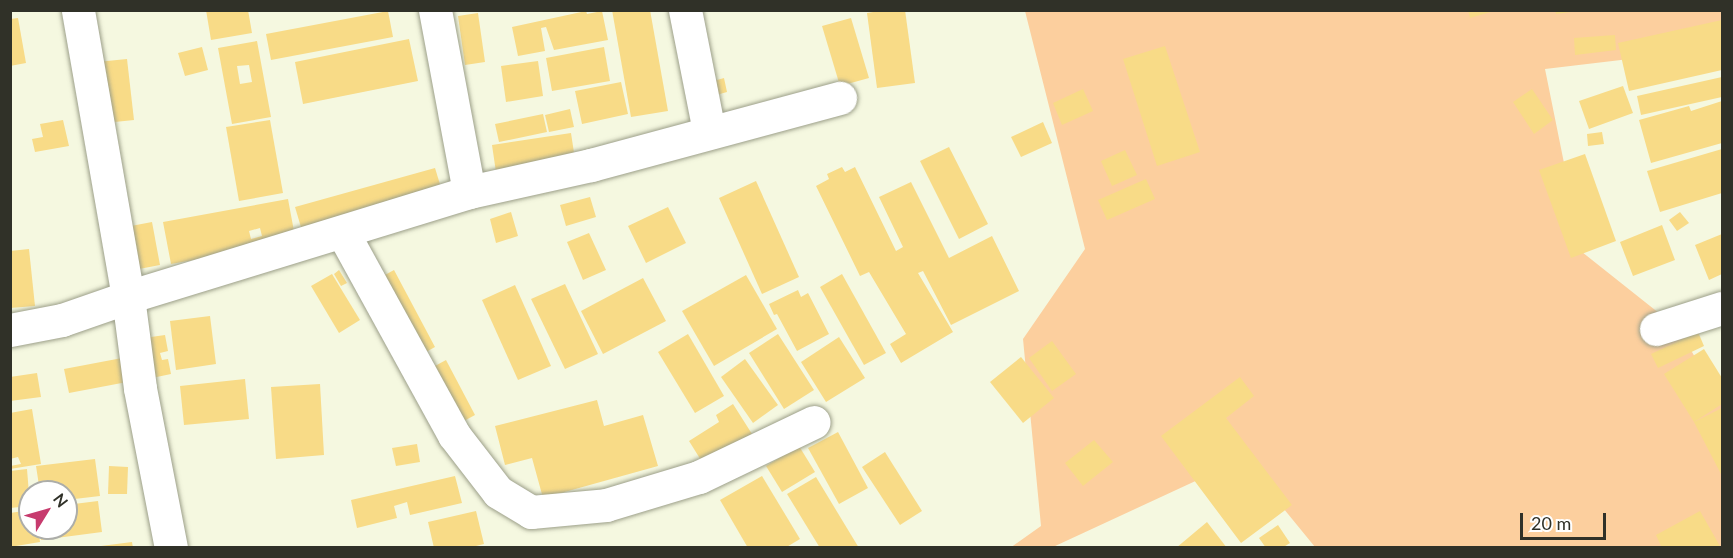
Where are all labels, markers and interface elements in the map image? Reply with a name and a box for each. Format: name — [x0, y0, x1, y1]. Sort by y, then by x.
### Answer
north arrow — [18, 480, 78, 540]
text: N — [50, 489, 72, 511]
scale bar — [1523, 501, 1608, 539]
text: 20 m — [1531, 512, 1571, 534]

